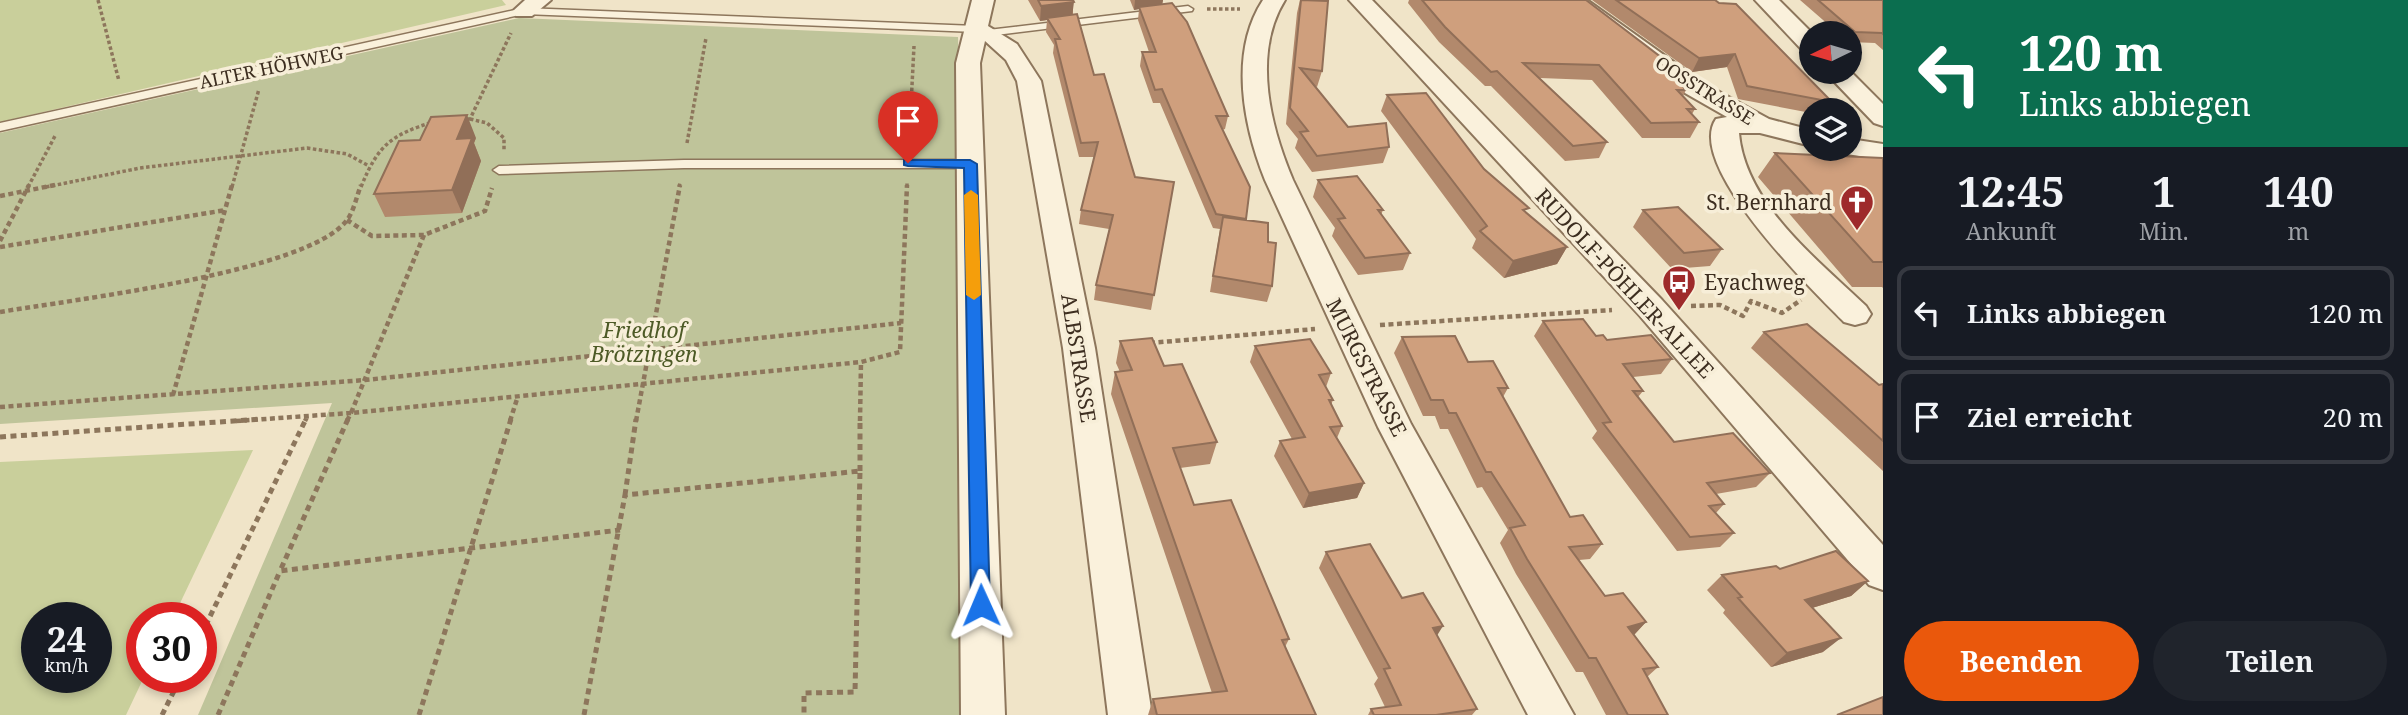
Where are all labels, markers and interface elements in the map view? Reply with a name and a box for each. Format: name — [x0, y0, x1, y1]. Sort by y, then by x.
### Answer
text: 120 m — [2019, 19, 2163, 85]
north arrow — [1799, 21, 1862, 84]
map controls — [1799, 21, 1862, 161]
icon: left — [1904, 28, 1995, 119]
street label: ALTER HÖHWEG — [197, 40, 345, 94]
street label: OOSSTRASSE — [1651, 50, 1759, 130]
text: Links abbiegen — [2019, 82, 2251, 125]
pin — [878, 91, 938, 163]
button: layers — [1799, 98, 1862, 161]
icon: arrive — [889, 102, 927, 140]
text: 12:45 — [1957, 162, 2065, 219]
text: 1 — [2152, 162, 2176, 219]
text: 140 — [2263, 162, 2334, 219]
street label: RUDOLF-PÖHLER-ALLEE — [1530, 182, 1720, 384]
church icon: St. Bernhard — [1838, 183, 1876, 232]
place label: St. Bernhard — [1706, 188, 1832, 216]
text: Ankunft — [1966, 215, 2056, 247]
text: Min. — [2139, 215, 2189, 247]
text: m — [2287, 215, 2309, 247]
bus stop icon: Eyachweg — [1660, 263, 1698, 312]
place label: Eyachweg — [1704, 268, 1806, 296]
street label: ALBSTRASSE — [1055, 292, 1103, 424]
street label: MURGSTRASSE — [1320, 293, 1414, 441]
icon: left — [1908, 294, 1946, 332]
text: Links abbiegen — [1967, 295, 2166, 331]
text: 120 m — [2308, 295, 2383, 331]
park label: Friedhof Brötzingen — [589, 316, 698, 368]
icon: arrive — [1908, 398, 1946, 436]
text: Ziel erreicht — [1967, 399, 2132, 435]
text: 20 m — [2323, 399, 2383, 435]
position arrow — [944, 568, 1018, 642]
speed limit sign: 30 — [126, 602, 217, 693]
text: 24 — [47, 615, 86, 662]
button: Beenden — [1904, 621, 2139, 701]
button: Teilen — [2153, 621, 2387, 701]
text: km/h — [44, 653, 89, 677]

